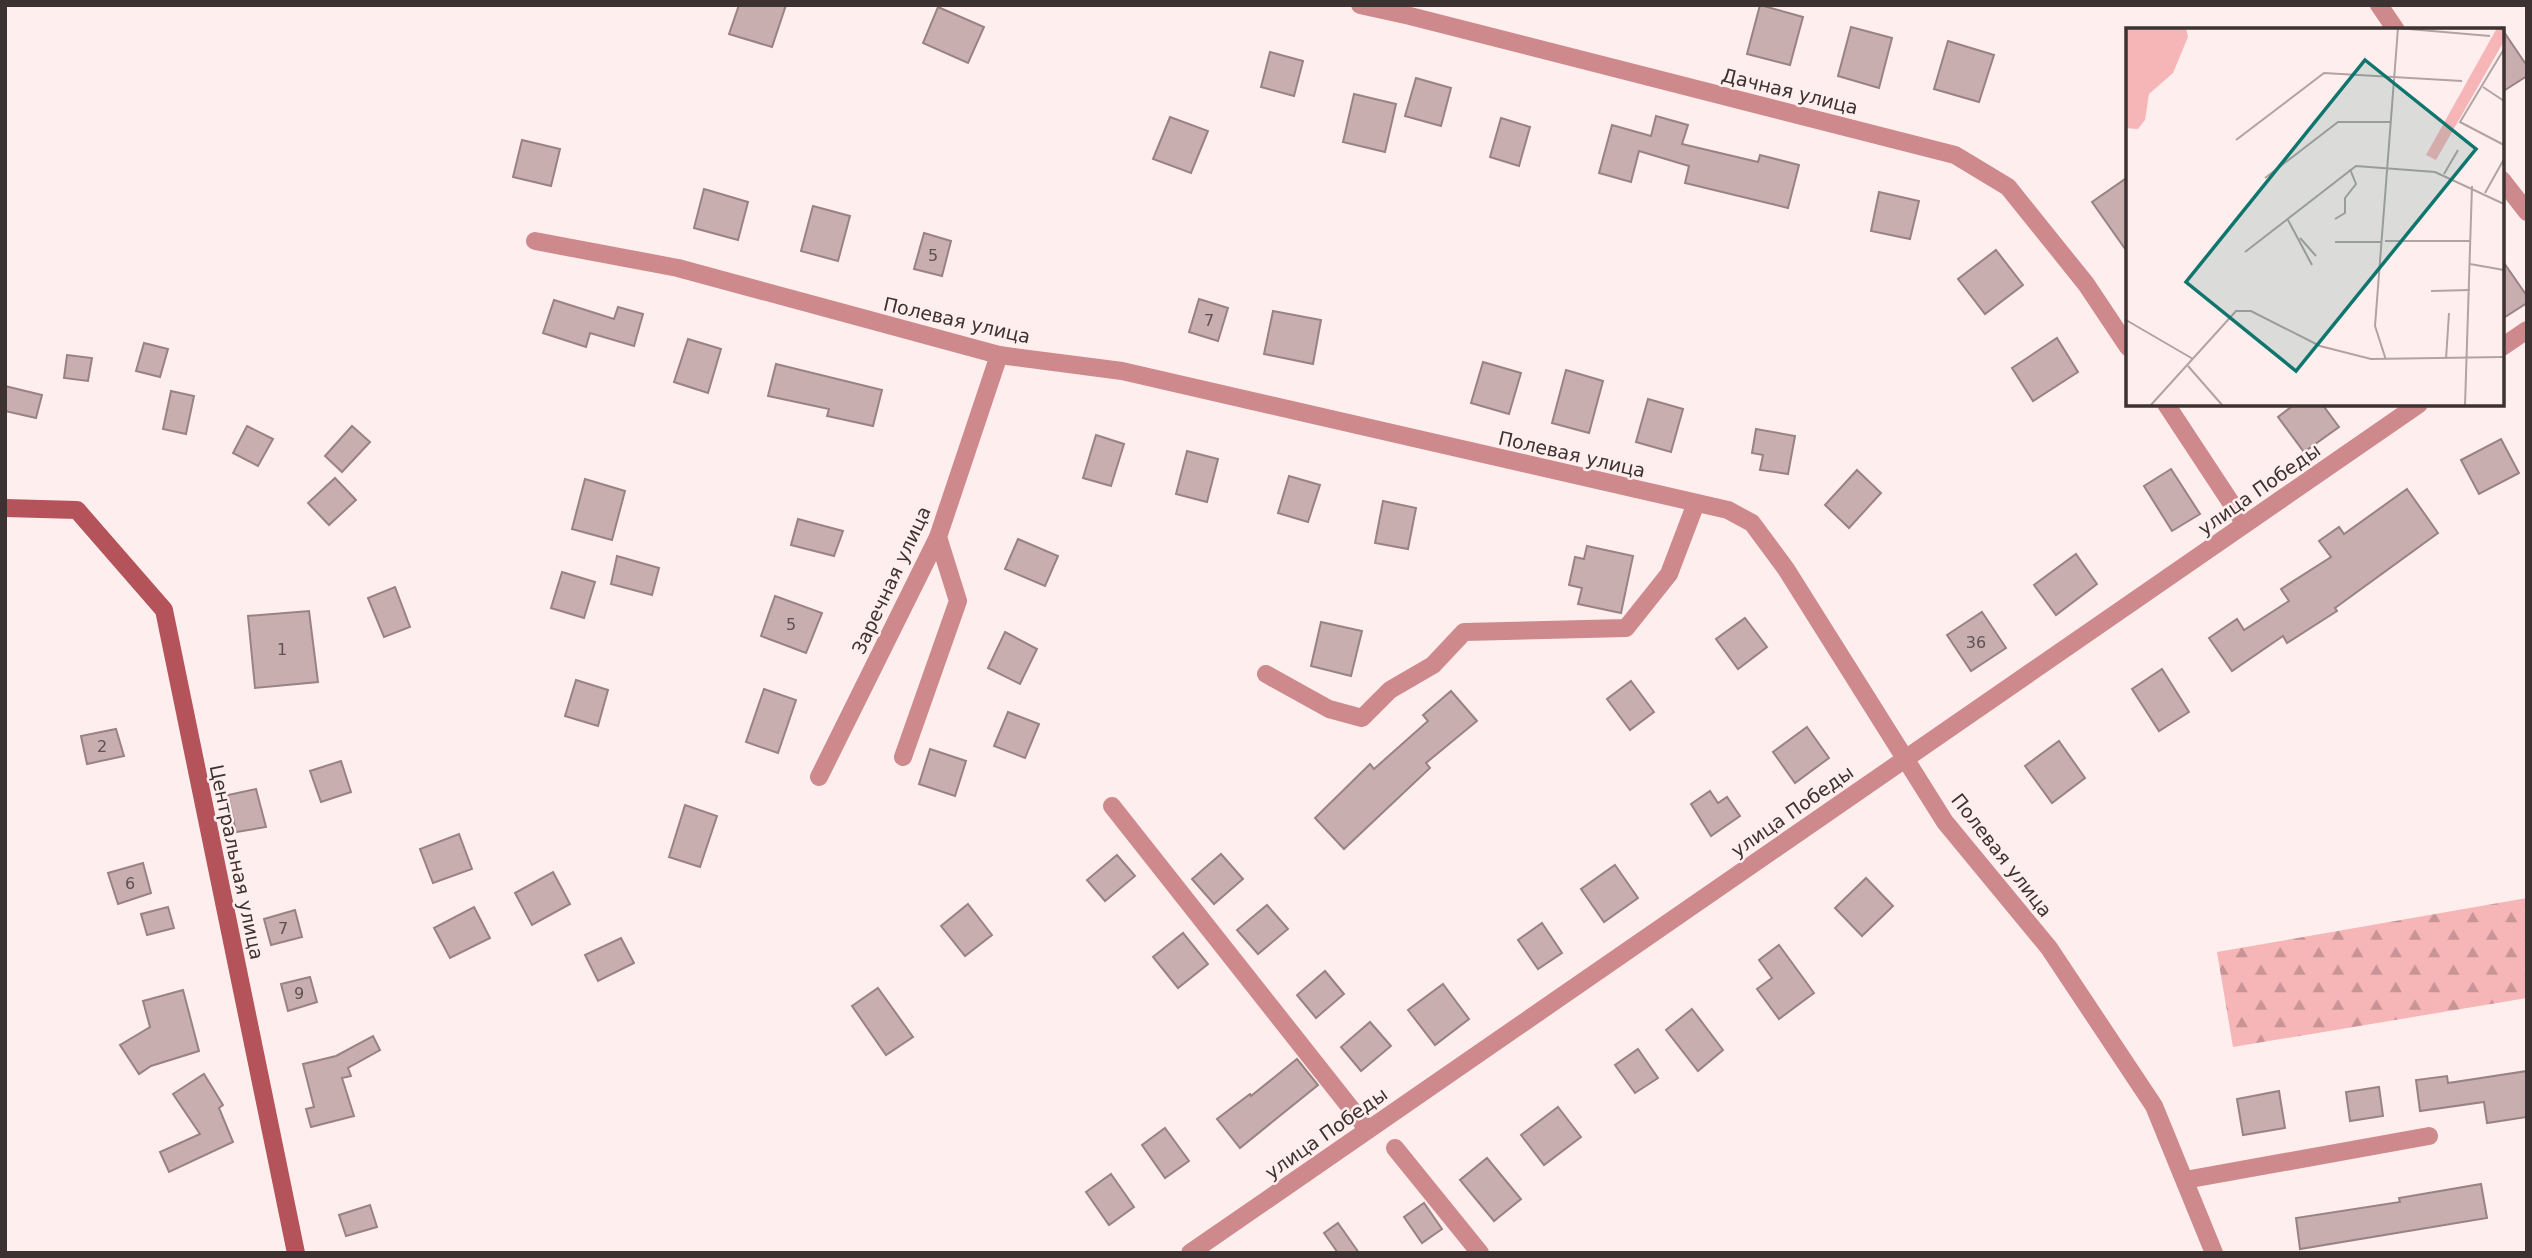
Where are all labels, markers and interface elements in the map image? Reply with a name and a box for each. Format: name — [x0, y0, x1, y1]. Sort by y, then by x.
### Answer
inset map — [2126, 28, 2504, 406]
street label: Дачная улица — [1720, 63, 1860, 119]
house number: 5 — [928, 246, 938, 265]
street label: Полевая улица — [881, 292, 1033, 348]
house number: 7 — [1204, 311, 1214, 330]
street label: Полевая улица — [1496, 426, 1648, 482]
street label: улица Победы — [2194, 439, 2324, 539]
street label: Заречная улица — [847, 503, 935, 657]
house number: 5 — [786, 615, 796, 634]
house number: 36 — [1966, 633, 1986, 652]
house number: 1 — [277, 640, 287, 659]
house number: 2 — [97, 737, 107, 756]
street label: улица Победы — [1727, 761, 1857, 861]
street label: Центральная улица — [206, 762, 268, 962]
street label: Полевая улица — [1947, 789, 2057, 921]
house number: 6 — [125, 874, 135, 893]
house number: 7 — [278, 919, 288, 938]
house number: 9 — [294, 984, 304, 1003]
street label: улица Победы — [1261, 1083, 1391, 1183]

